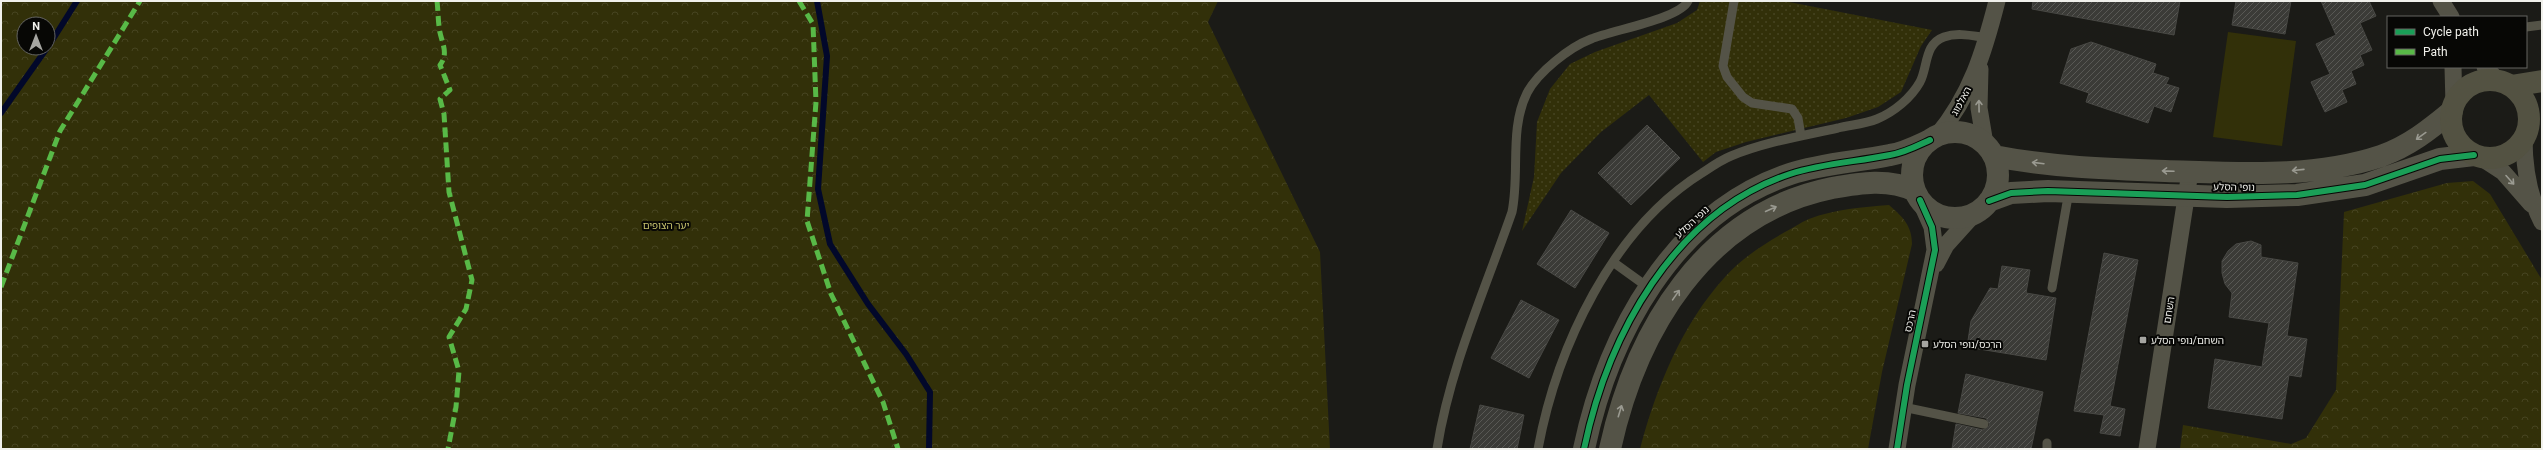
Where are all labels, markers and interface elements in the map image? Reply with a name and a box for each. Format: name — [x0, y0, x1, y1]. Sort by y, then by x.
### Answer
north arrow — [16, 16, 56, 56]
legend — [2387, 16, 2527, 68]
text: N — [32, 20, 40, 33]
text: Cycle path — [2423, 25, 2479, 39]
text: Path — [2423, 45, 2448, 59]
street label: האלמוג — [1949, 85, 1973, 117]
one-way arrow — [1975, 100, 1983, 113]
one-way arrow — [2416, 132, 2427, 140]
one-way arrow — [2032, 160, 2045, 167]
one-way arrow — [2162, 167, 2175, 174]
one-way arrow — [2292, 167, 2305, 174]
one-way arrow — [2505, 175, 2514, 185]
street label: נופי הסלע — [2213, 181, 2255, 193]
street label: נופי הסלע — [1673, 204, 1711, 240]
one-way arrow — [1765, 204, 1777, 212]
park label: יער הצופים — [643, 220, 689, 231]
one-way arrow — [1672, 289, 1680, 300]
street label: השחם — [2161, 296, 2177, 324]
street label: הרכס — [1902, 309, 1918, 333]
marker: השחם/נופי הסלע — [2138, 335, 2148, 345]
place label: השחם/נופי הסלע — [2151, 335, 2224, 346]
marker: הרכס/נופי הסלע — [1920, 339, 1930, 349]
place label: הרכס/נופי הסלע — [1933, 339, 2002, 350]
one-way arrow — [1617, 405, 1624, 418]

